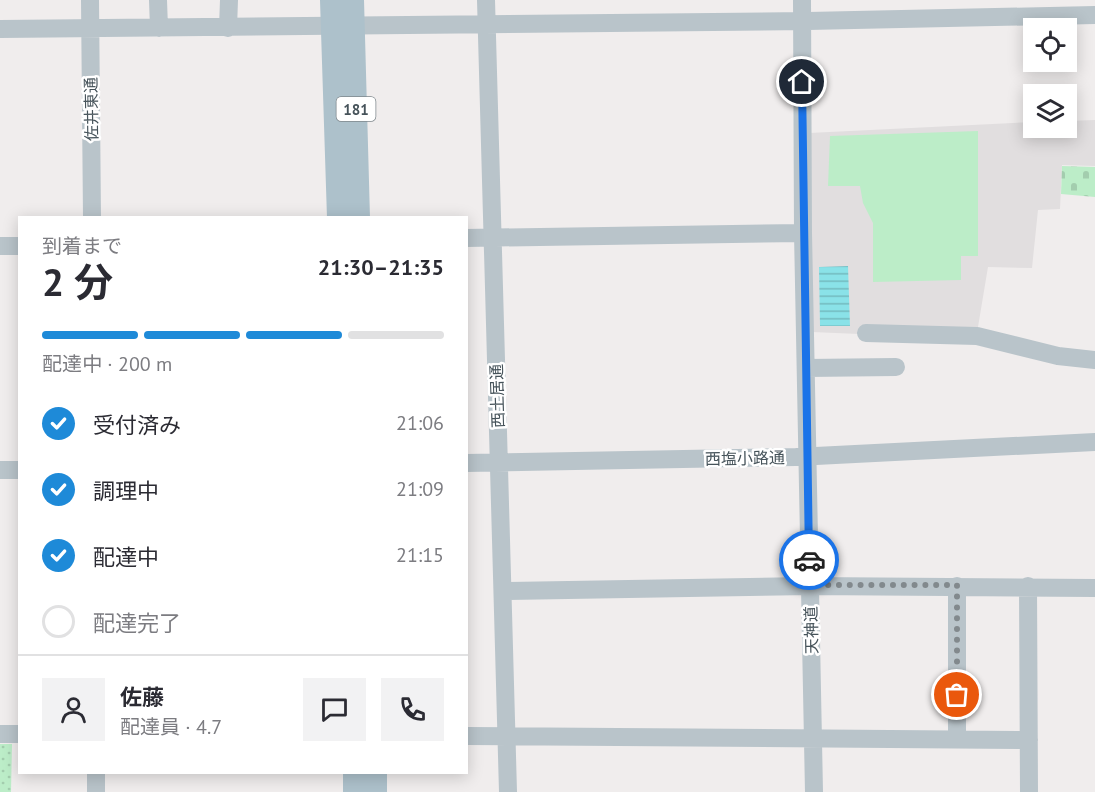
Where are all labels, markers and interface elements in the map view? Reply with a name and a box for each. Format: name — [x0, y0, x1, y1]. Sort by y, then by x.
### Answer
map controls — [1023, 18, 1077, 138]
button: locate — [1023, 18, 1077, 72]
pin — [776, 56, 827, 107]
icon: home — [785, 65, 818, 98]
street label: 佐井東通 — [80, 77, 102, 141]
button: layers — [1023, 84, 1077, 138]
road number: 181 — [336, 97, 376, 121]
text: 到着まで — [42, 233, 122, 259]
text: 21:30–21:35 — [318, 253, 444, 281]
text: 2 分 — [42, 256, 113, 307]
text: 配達中 · 200 m — [42, 351, 172, 377]
street label: 西土居通 — [486, 364, 508, 428]
icon: check — [42, 407, 75, 440]
text: 21:06 — [396, 410, 444, 436]
text: 受付済み — [93, 411, 181, 439]
street label: 西塩小路通 — [705, 447, 785, 469]
icon: check — [42, 473, 75, 506]
text: 21:09 — [396, 476, 444, 502]
text: 調理中 — [93, 477, 159, 505]
courier — [779, 530, 839, 590]
icon: check — [42, 539, 75, 572]
text: 21:15 — [396, 542, 444, 568]
text: 配達中 — [93, 543, 159, 571]
icon: car — [793, 544, 826, 577]
street label: 天神道 — [801, 606, 821, 654]
text: 配達完了 — [93, 609, 181, 637]
pin — [931, 669, 982, 720]
button: person — [42, 678, 105, 741]
button: chat — [303, 678, 366, 741]
button: phone — [381, 678, 444, 741]
icon: bag — [940, 678, 973, 711]
text: 佐藤 — [120, 683, 164, 711]
text: 配達員 · 4.7 — [120, 714, 222, 740]

